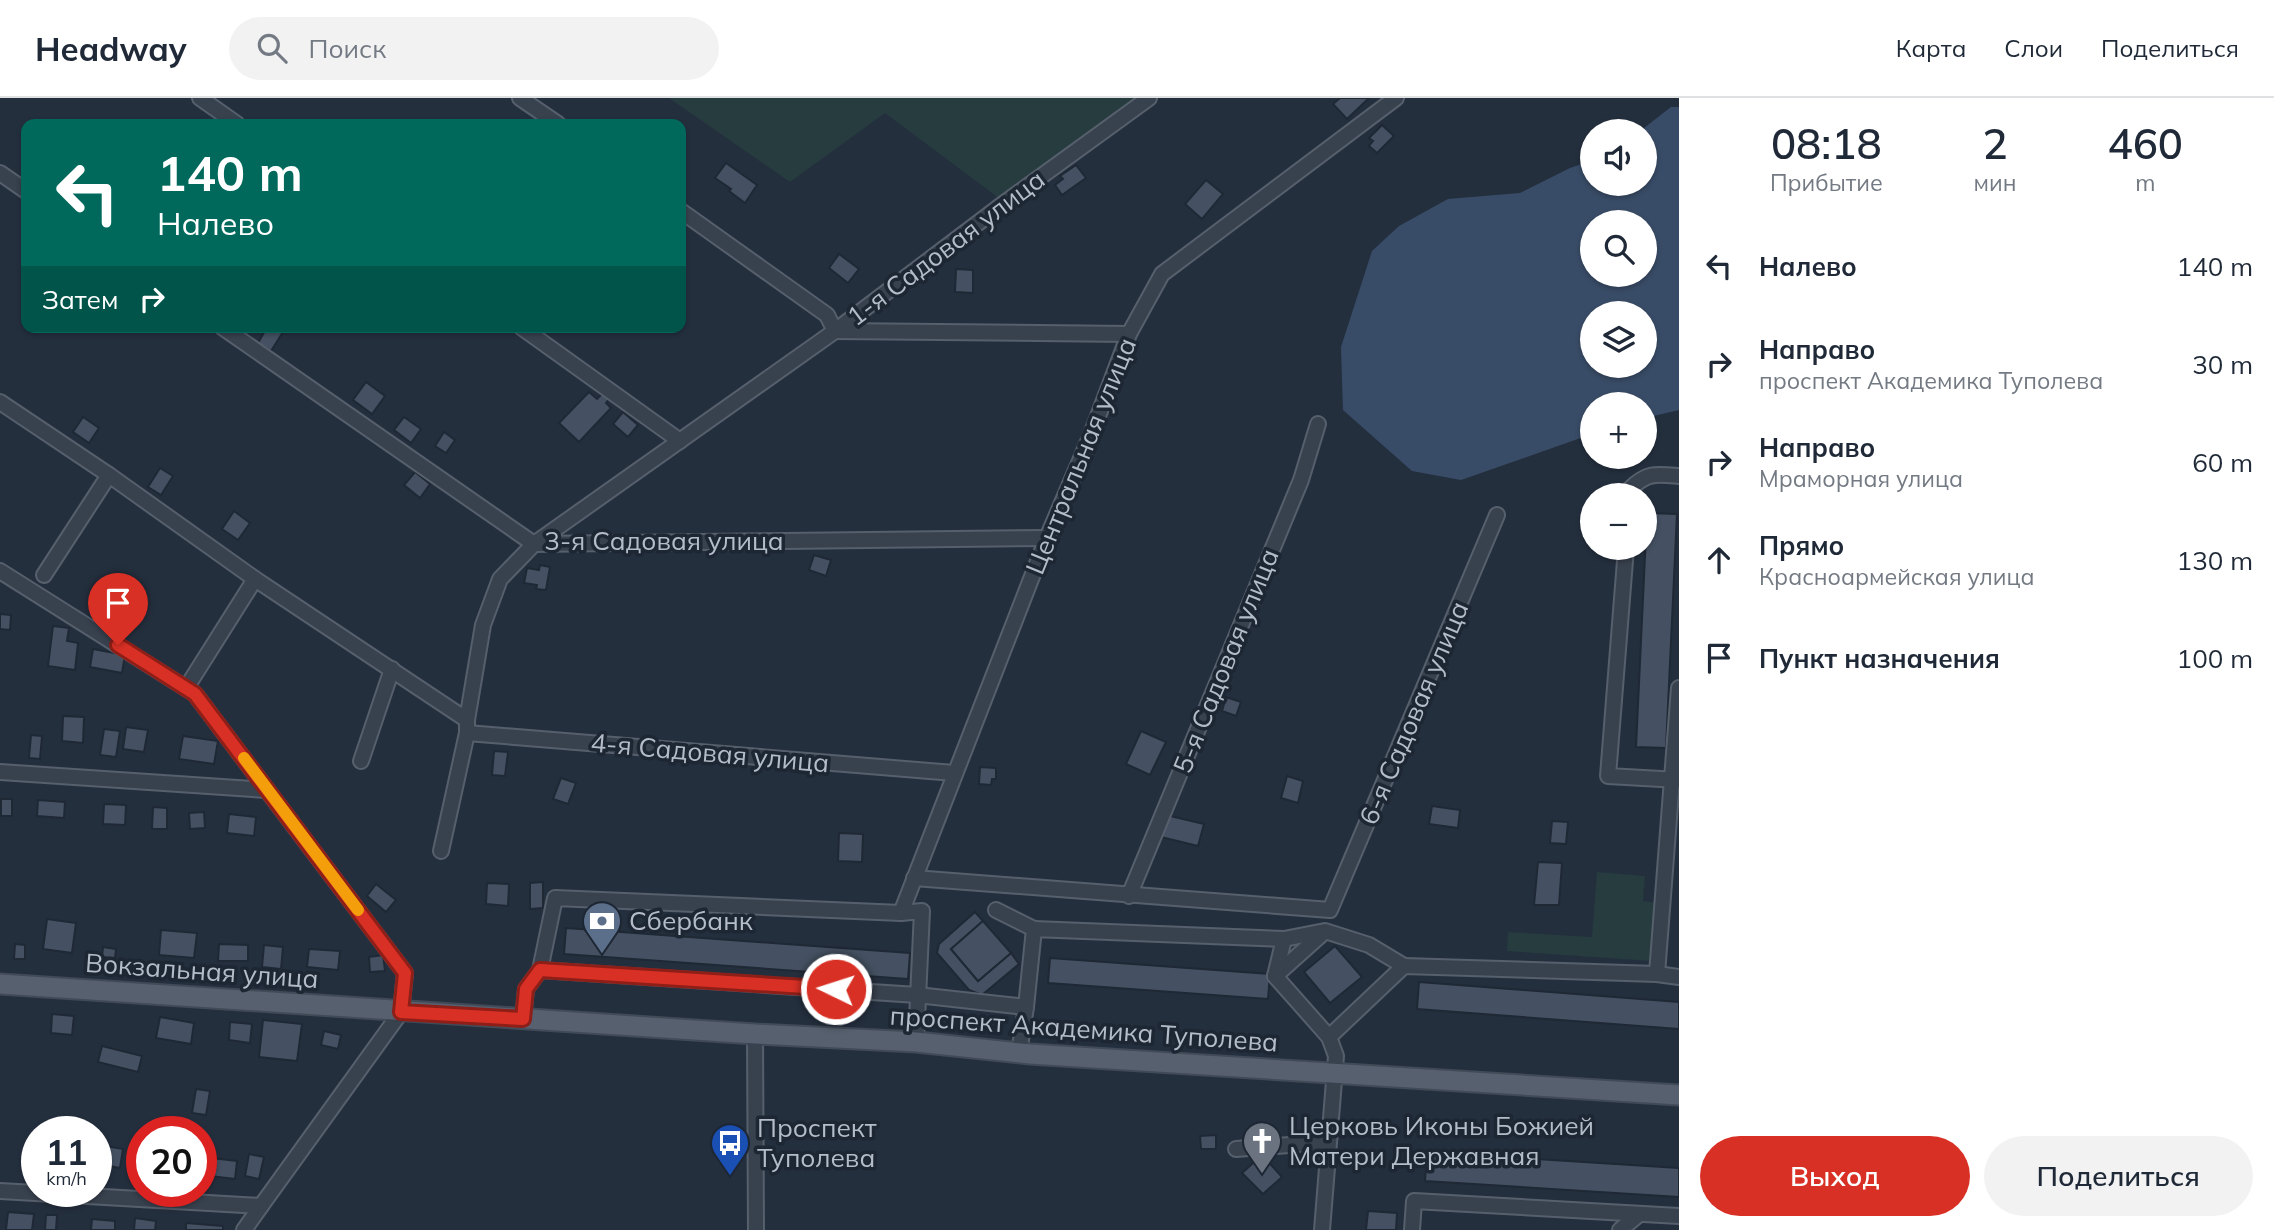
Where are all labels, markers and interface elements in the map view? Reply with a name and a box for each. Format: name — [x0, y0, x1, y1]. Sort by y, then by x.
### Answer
search box — [229, 17, 719, 80]
text: Headway — [35, 28, 187, 69]
icon: search — [253, 29, 291, 67]
text: Поиск — [309, 32, 386, 65]
text: Карта — [1896, 33, 1966, 63]
text: Слои — [2004, 33, 2063, 63]
text: Поделиться — [2101, 33, 2239, 63]
text: 08:18 — [1771, 117, 1882, 170]
text: 2 — [1982, 117, 2008, 170]
text: 460 — [2107, 117, 2183, 170]
map controls — [1580, 119, 1657, 560]
button: sound — [1580, 119, 1657, 196]
text: 140 m — [157, 142, 303, 203]
icon: left — [42, 147, 133, 238]
street label: 1-я Садовая улица — [840, 162, 1051, 333]
text: Прибытие — [1770, 168, 1883, 197]
text: мин — [1974, 168, 2017, 197]
text: m — [2135, 168, 2155, 197]
text: Налево — [157, 203, 274, 243]
button: search — [1580, 210, 1657, 287]
icon: left — [1700, 247, 1738, 285]
text: Налево — [1759, 250, 1857, 283]
text: 140 m — [2177, 250, 2253, 283]
icon: right — [133, 280, 171, 318]
text: Затем — [42, 283, 119, 316]
button: layers — [1580, 301, 1657, 378]
street label: Центральная улица — [1018, 333, 1143, 579]
text: Направо — [1759, 333, 1875, 366]
icon: right — [1700, 345, 1738, 383]
text: 30 m — [2192, 348, 2253, 381]
text: проспект Академика Туполева — [1759, 366, 2103, 395]
button: + — [1580, 392, 1657, 469]
text: Направо — [1759, 431, 1875, 464]
icon: right — [1700, 443, 1738, 481]
text: 60 m — [2192, 446, 2253, 479]
text: Мраморная улица — [1759, 464, 1963, 493]
button: − — [1580, 483, 1657, 560]
street label: 3-я Садовая улица — [544, 524, 784, 557]
text: Прямо — [1759, 529, 1844, 562]
icon: ahead — [1700, 541, 1738, 579]
street label: 5-я Садовая улица — [1165, 544, 1286, 778]
text: 130 m — [2177, 544, 2253, 577]
text: Красноармейская улица — [1759, 562, 2035, 591]
pin — [88, 573, 148, 645]
icon: arrive — [99, 584, 137, 622]
street label: 6-я Садовая улица — [1352, 596, 1475, 829]
icon: arrive — [1700, 639, 1738, 677]
text: Пункт назначения — [1759, 642, 2000, 675]
text: 100 m — [2177, 642, 2253, 675]
street label: 4-я Садовая улица — [589, 726, 831, 779]
bank icon: Сбербанк — [581, 900, 623, 955]
place label: Сбербанк — [629, 904, 753, 937]
street label: Вокзальная улица — [84, 946, 320, 995]
position arrow — [799, 952, 873, 1026]
street label: проспект Академика Туполева — [889, 998, 1279, 1059]
place label: Церковь Иконы Божией Матери Державная — [1289, 1109, 1594, 1172]
place label: Проспект Туполева — [757, 1111, 877, 1174]
speed limit sign: 20 — [126, 1116, 217, 1207]
church icon: Церковь Иконы Божией Матери Державная — [1241, 1120, 1283, 1175]
bus stop icon: Проспект Туполева — [709, 1122, 751, 1177]
text: 11 — [45, 1130, 88, 1174]
button: Выход — [1700, 1136, 1970, 1216]
button: Поделиться — [1984, 1136, 2253, 1216]
text: km/h — [46, 1167, 87, 1190]

